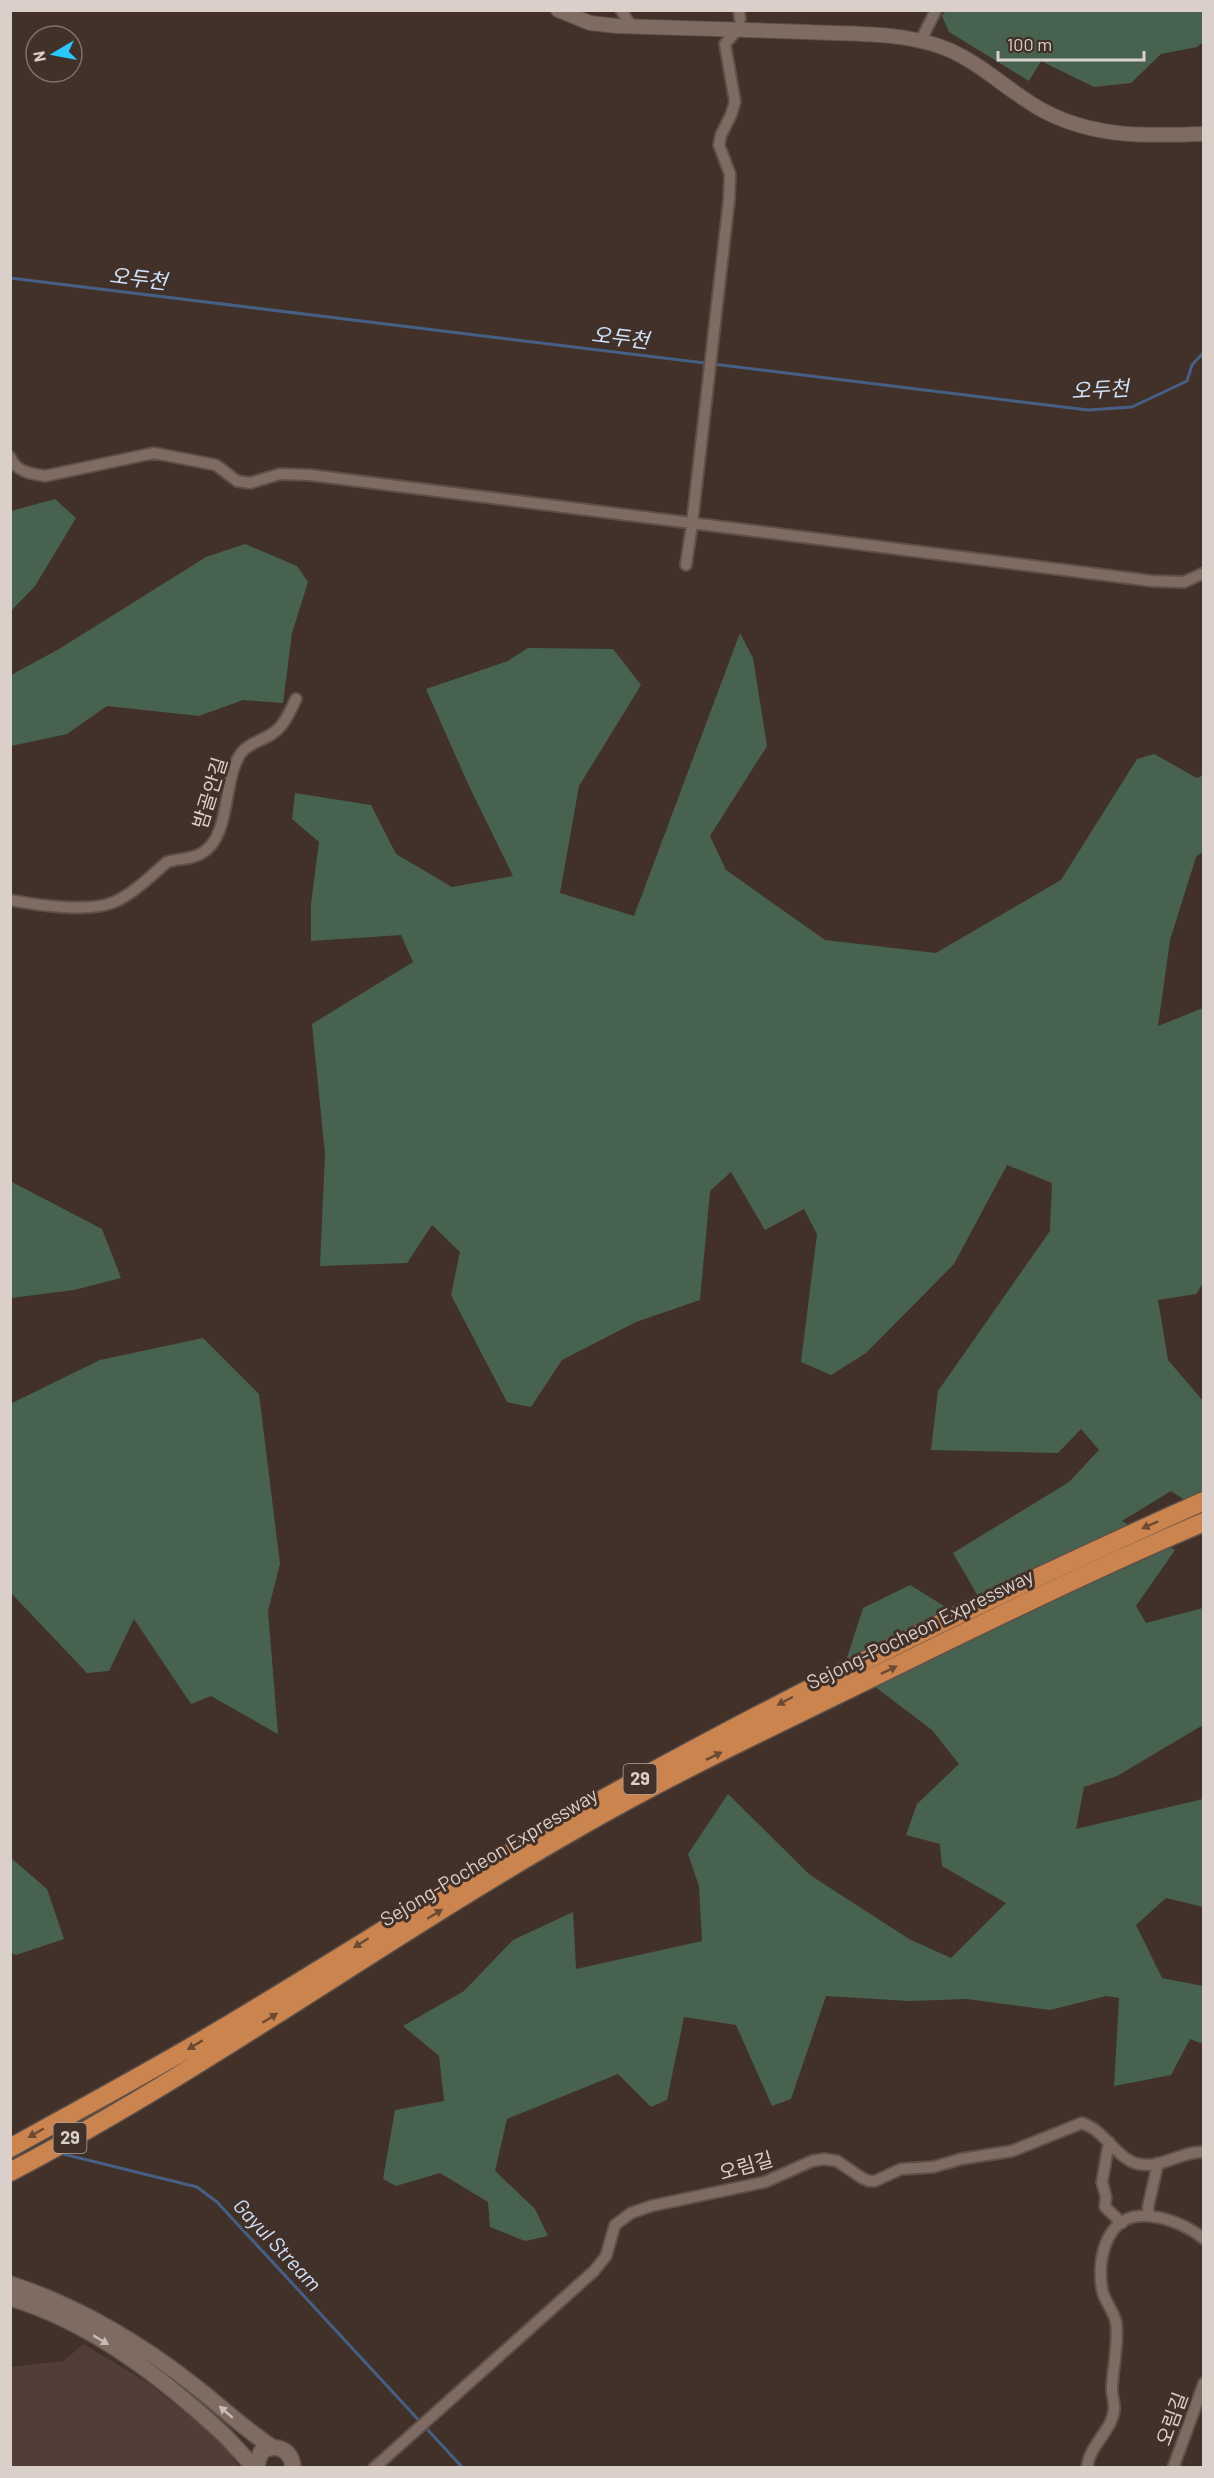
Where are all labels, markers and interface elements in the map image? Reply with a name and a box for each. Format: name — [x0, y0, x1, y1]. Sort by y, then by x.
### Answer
north arrow — [24, 24, 84, 84]
scale bar — [998, 24, 1144, 62]
text: 100 m — [1007, 33, 1052, 55]
text: N — [28, 50, 49, 64]
water label: 오두천 — [108, 262, 171, 294]
water label: 오두천 — [590, 321, 653, 353]
water label: 오두천 — [1070, 374, 1132, 403]
street label: 밤골안길 — [187, 754, 231, 831]
one-way arrow — [1141, 1520, 1159, 1530]
street label: Sejong-Pocheon Expressway — [802, 1563, 1037, 1694]
one-way arrow — [880, 1665, 897, 1674]
one-way arrow — [777, 1696, 794, 1706]
one-way arrow — [705, 1751, 722, 1760]
road number: 29 — [624, 1764, 656, 1794]
street label: Sejong-Pocheon Expressway — [375, 1782, 602, 1931]
one-way arrow — [427, 1909, 443, 1920]
one-way arrow — [353, 1938, 369, 1949]
one-way arrow — [261, 2013, 278, 2024]
one-way arrow — [187, 2040, 203, 2051]
road number: 29 — [54, 2123, 86, 2153]
one-way arrow — [28, 2128, 45, 2138]
street label: 오림길 — [716, 2146, 776, 2184]
water label: Gayul Stream — [229, 2192, 327, 2296]
one-way arrow — [93, 2335, 109, 2346]
street label: 오림길 — [1150, 2389, 1192, 2449]
one-way arrow — [219, 2406, 234, 2419]

